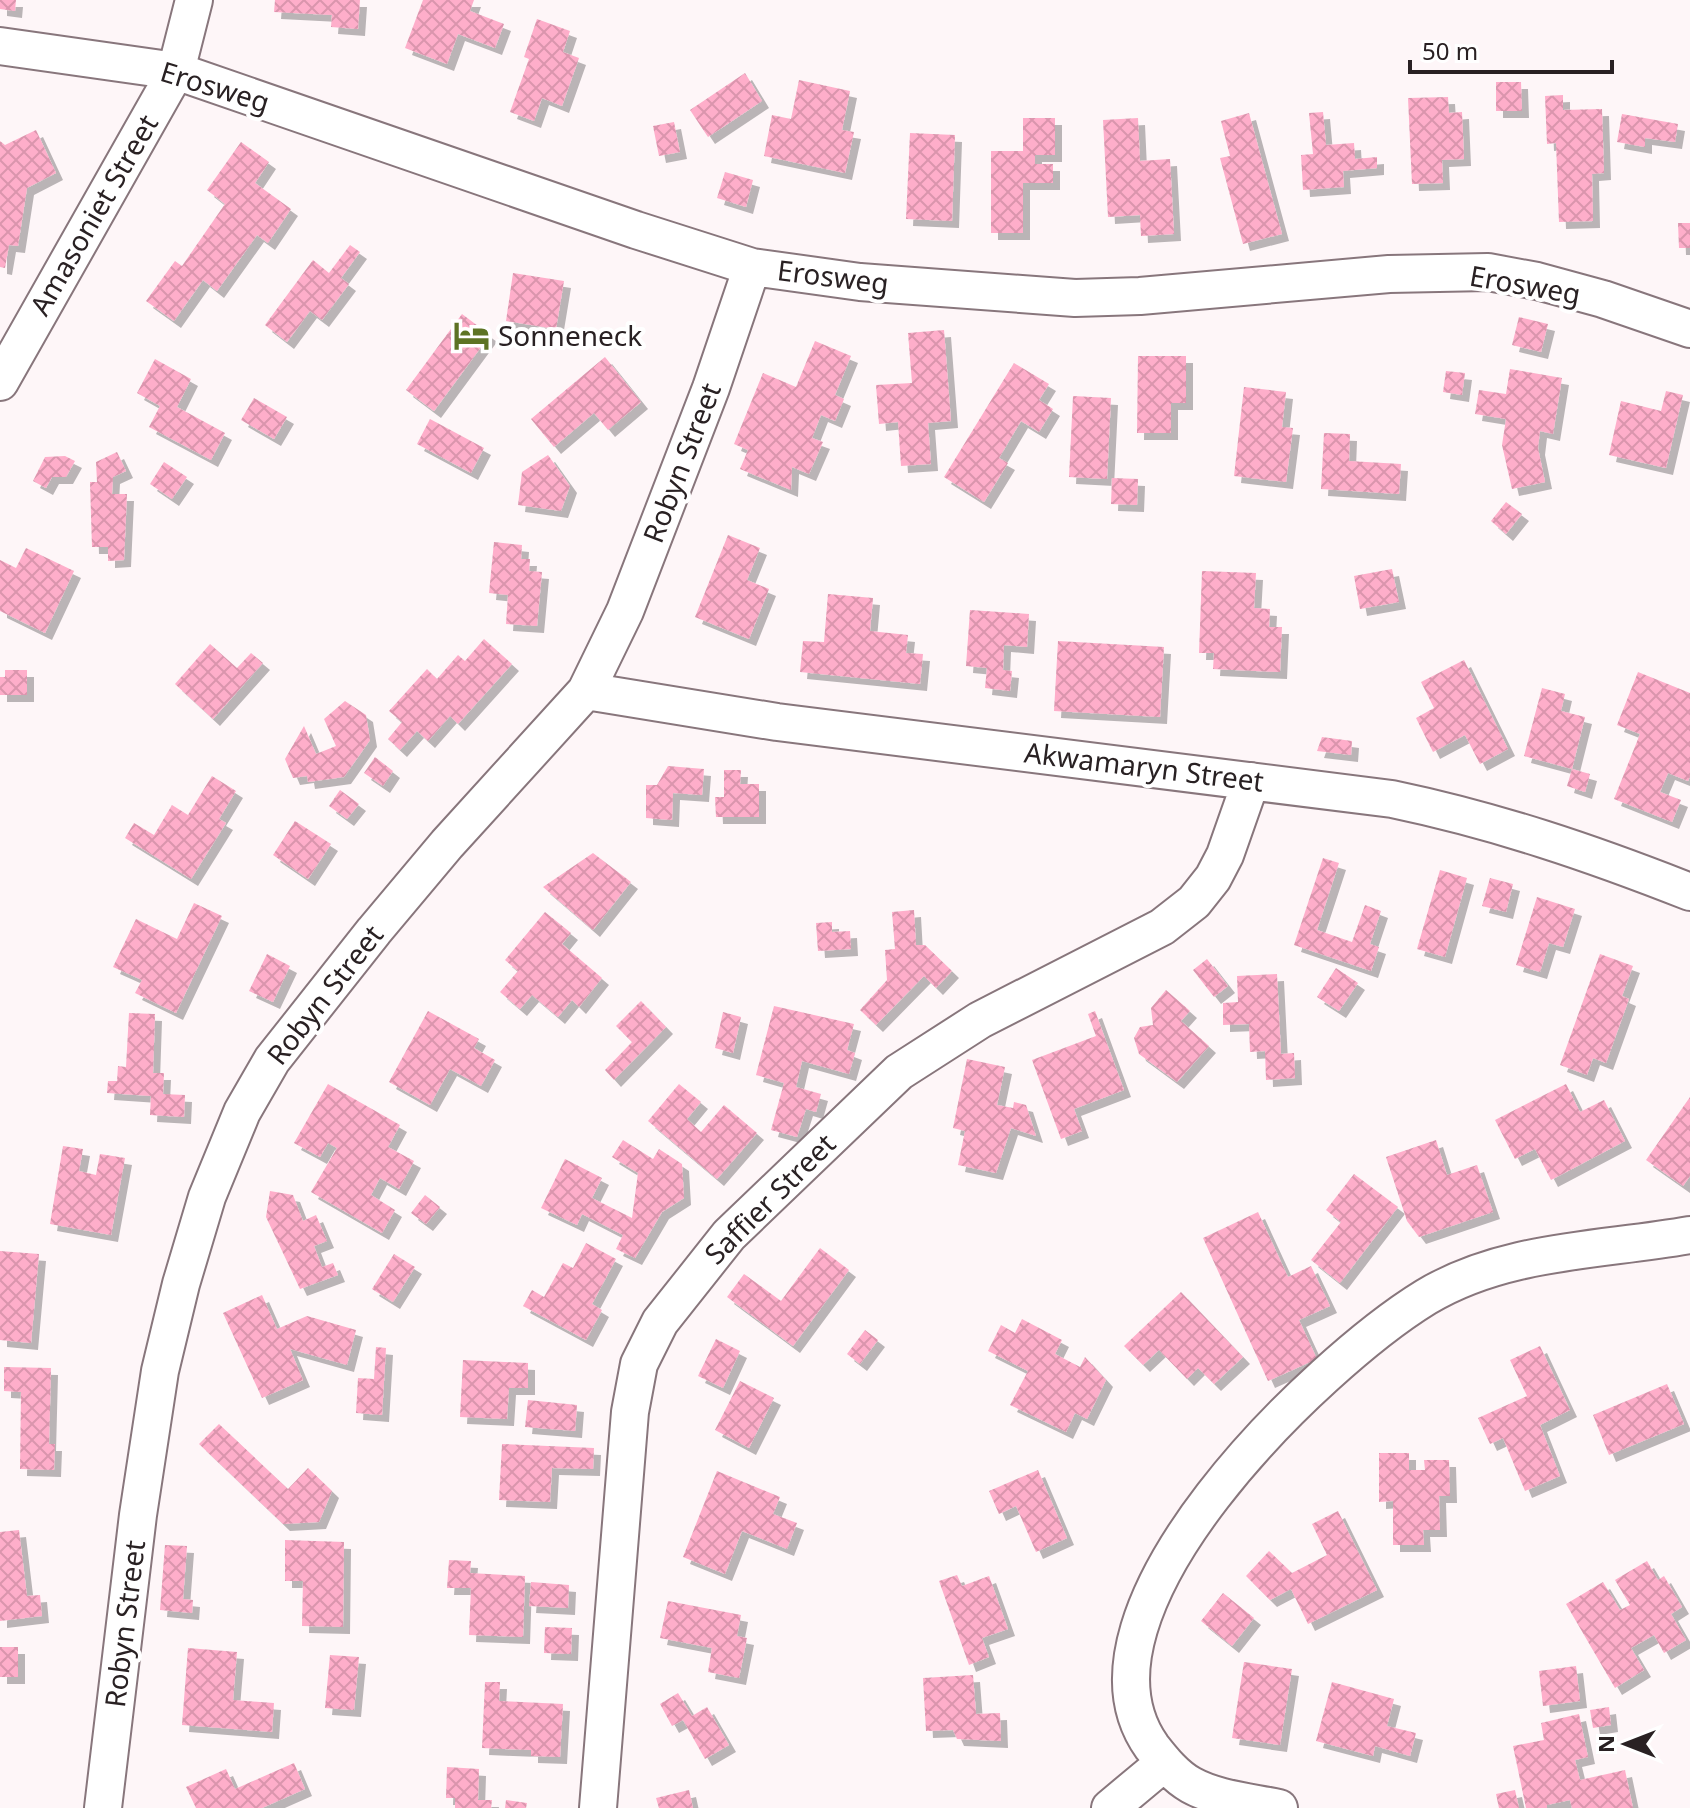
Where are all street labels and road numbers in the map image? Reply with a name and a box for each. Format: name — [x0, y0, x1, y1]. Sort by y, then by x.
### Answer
street label: Erosweg — [156, 52, 274, 121]
street label: Amasoniet Street — [20, 107, 166, 322]
street label: Erosweg — [775, 250, 891, 302]
street label: Erosweg — [1467, 256, 1584, 312]
street label: Robyn Street — [633, 377, 729, 548]
street label: Akwamaryn Street — [1022, 732, 1266, 800]
street label: Robyn Street — [258, 916, 391, 1072]
street label: Saffier Street — [696, 1125, 843, 1272]
street label: Robyn Street — [95, 1538, 153, 1710]

